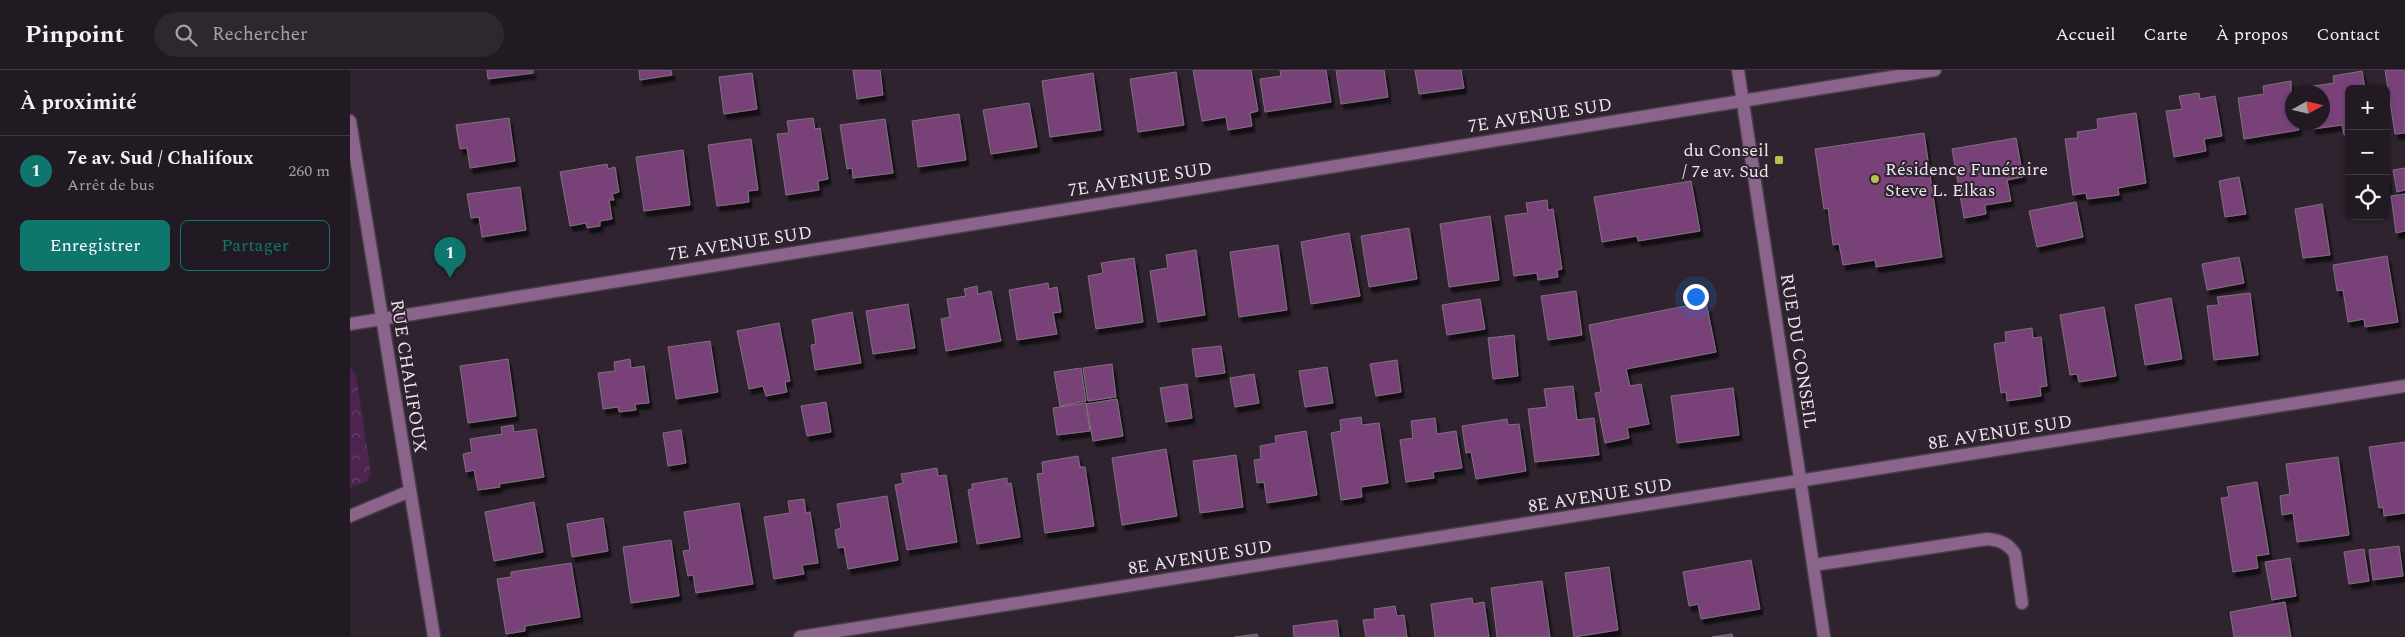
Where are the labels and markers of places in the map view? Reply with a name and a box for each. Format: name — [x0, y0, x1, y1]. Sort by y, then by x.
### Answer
place label: du Conseil / 7e av. Sud — [1682, 137, 1769, 185]
marker: du Conseil / 7e av. Sud — [1773, 154, 1785, 166]
place label: Résidence Funéraire Steve L. Elkas — [1885, 156, 2048, 204]
marker: Résidence Funéraire Steve L. Elkas — [1869, 173, 1881, 185]
pin: 1 — [434, 237, 466, 278]

